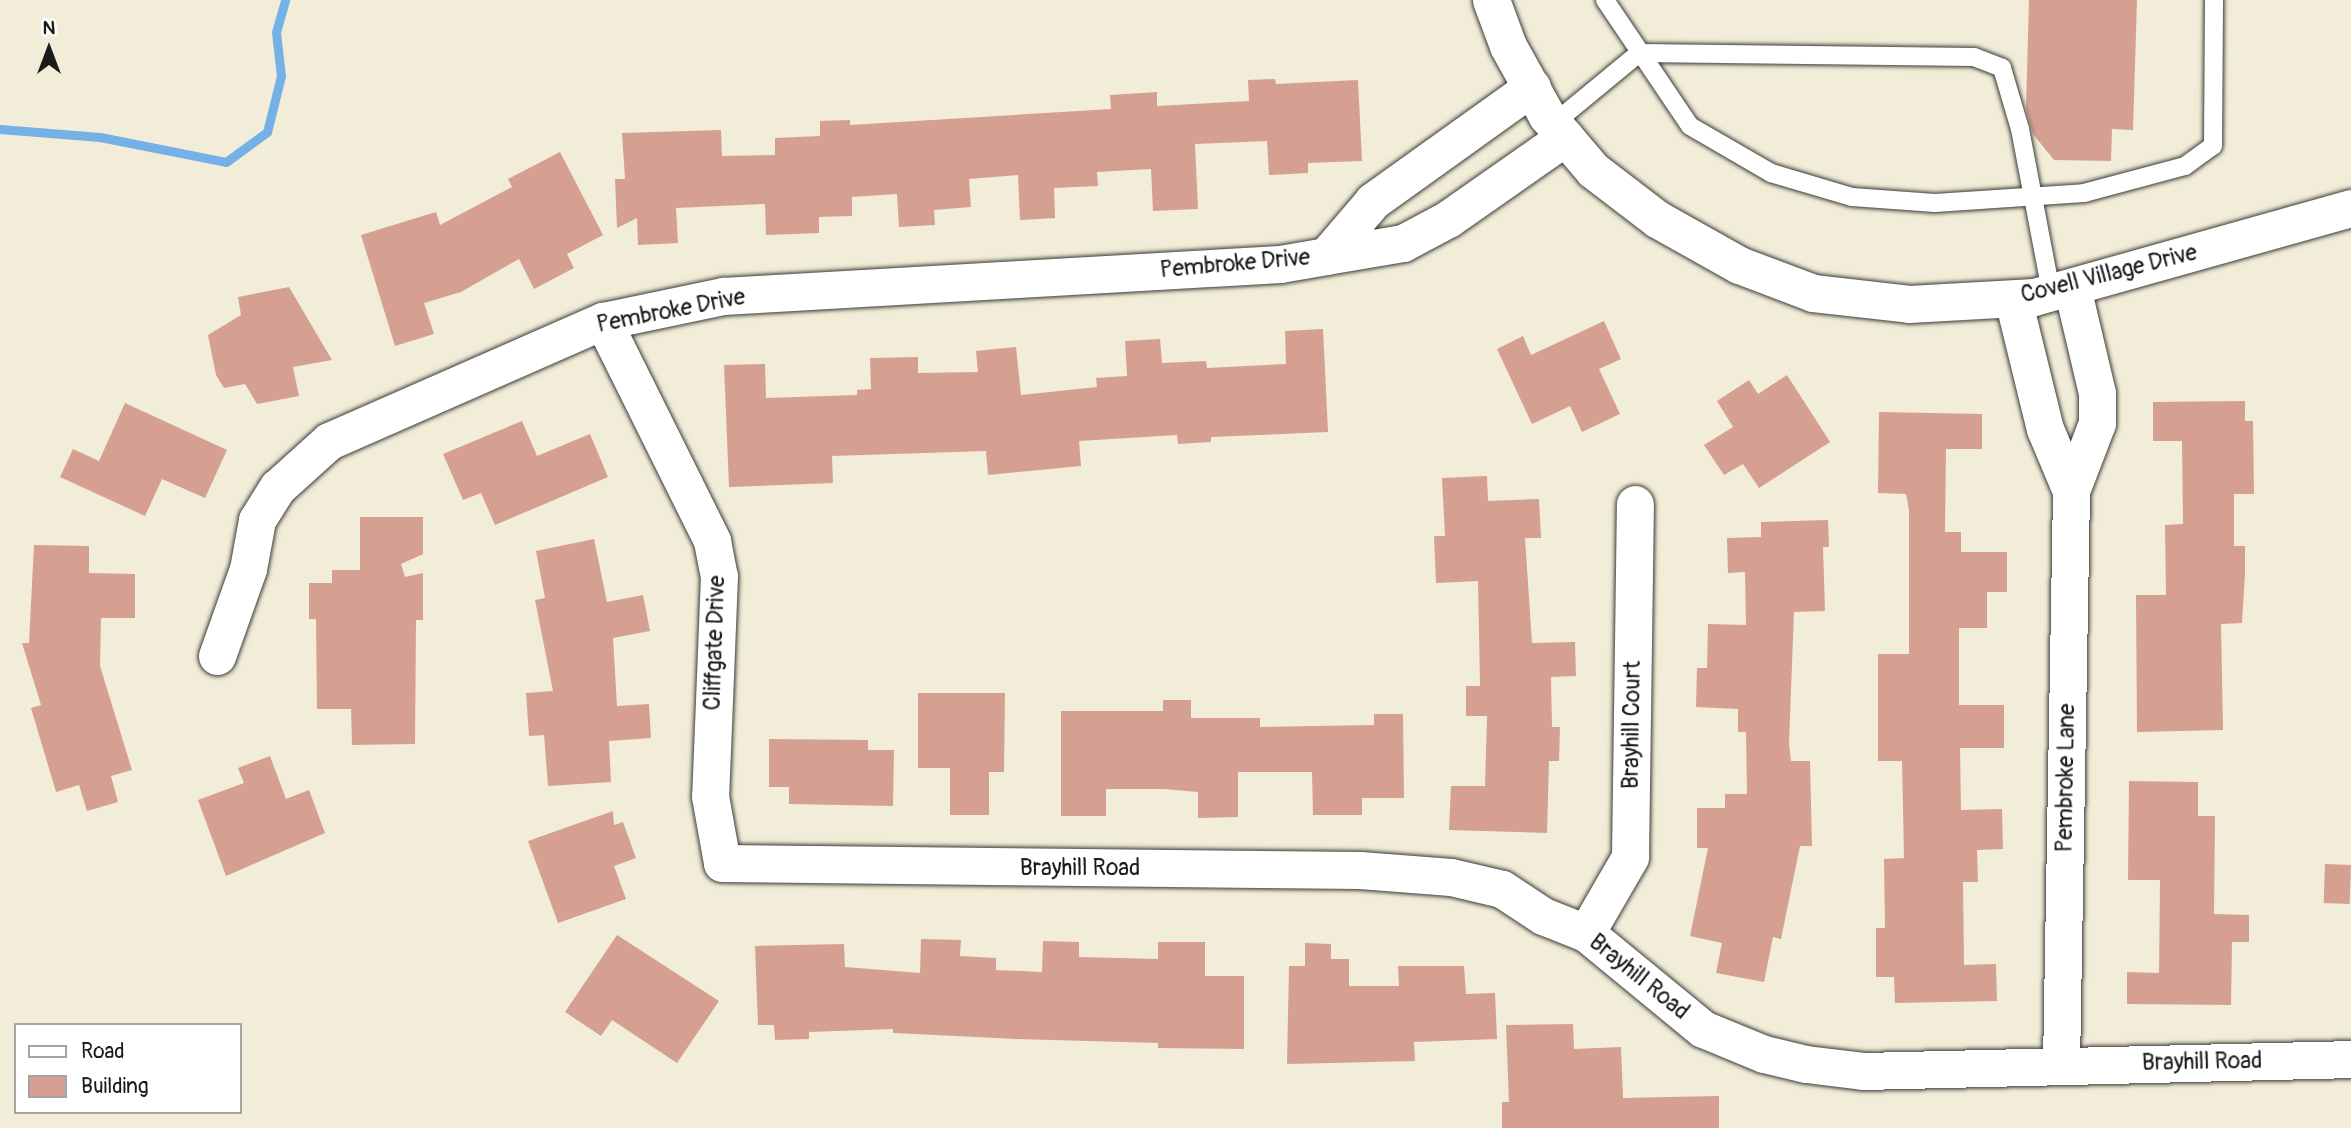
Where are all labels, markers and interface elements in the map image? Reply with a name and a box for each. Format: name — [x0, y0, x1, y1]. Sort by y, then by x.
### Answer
north arrow — [14, 14, 84, 84]
text: N — [43, 16, 55, 40]
street label: Covell Village Drive — [2018, 239, 2200, 309]
street label: Pembroke Drive — [1159, 244, 1311, 284]
street label: Pembroke Drive — [594, 283, 748, 339]
street label: Cliffgate Drive — [699, 575, 731, 711]
street label: Brayhill Court — [1617, 661, 1647, 789]
street label: Pembroke Lane — [2051, 703, 2081, 853]
street label: Brayhill Road — [1020, 854, 1140, 882]
street label: Brayhill Road — [1584, 928, 1694, 1026]
legend — [14, 1023, 242, 1114]
text: Road — [81, 1038, 125, 1065]
street label: Brayhill Road — [2142, 1047, 2262, 1077]
text: Building — [81, 1073, 148, 1100]

